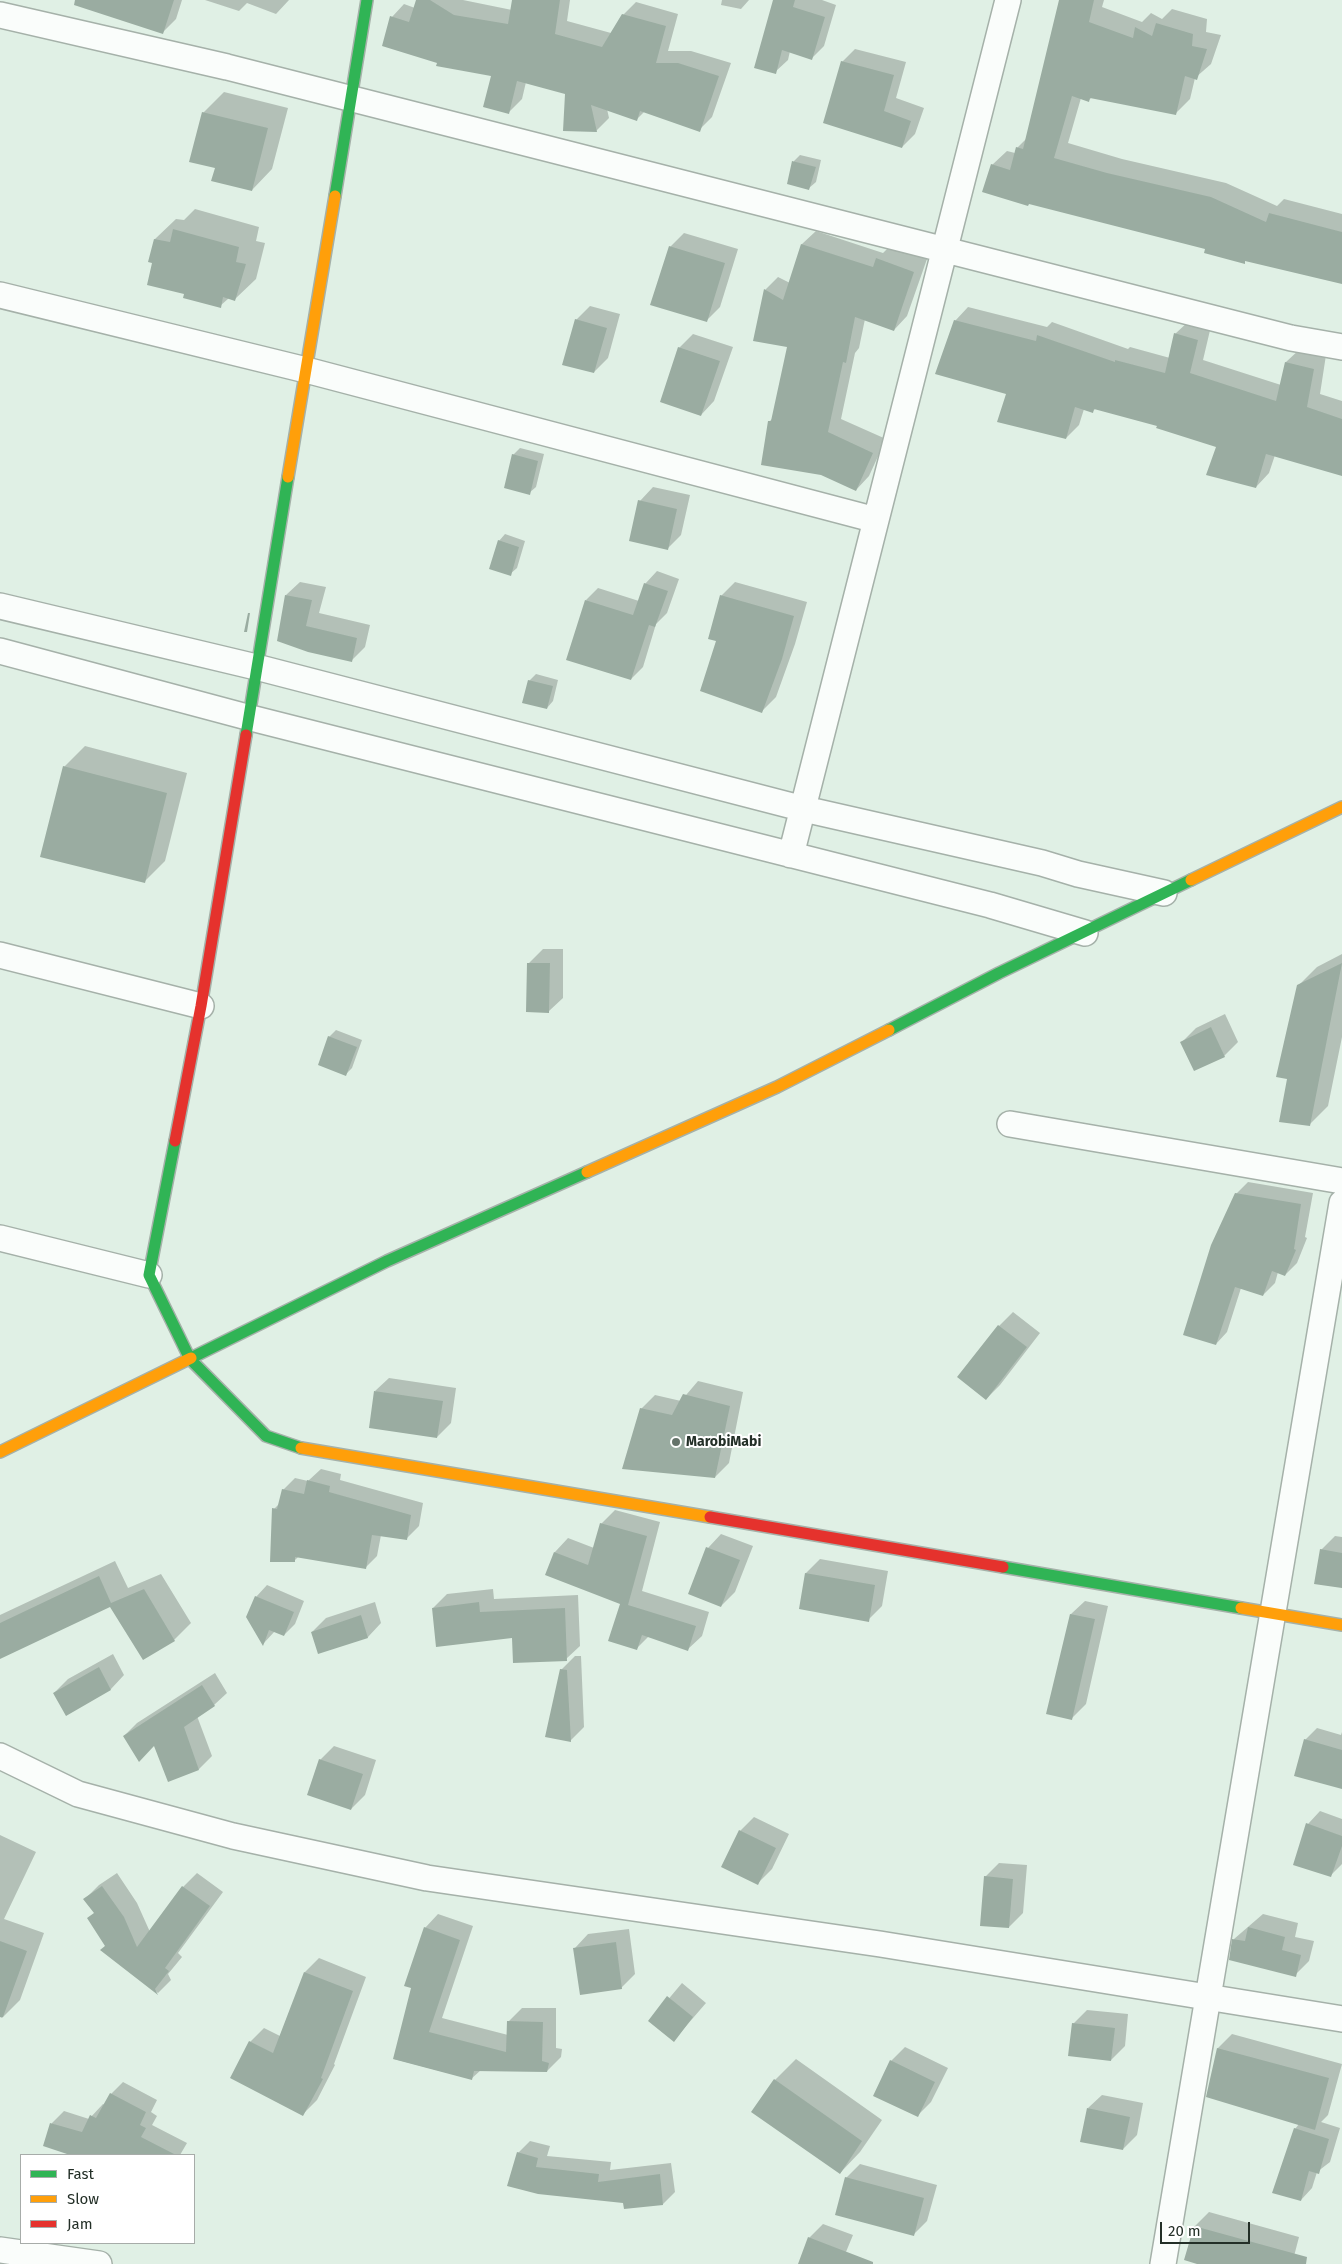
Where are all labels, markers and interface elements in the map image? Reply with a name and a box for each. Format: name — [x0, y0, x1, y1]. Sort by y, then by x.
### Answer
place label: MarobiMabi — [686, 1434, 761, 1450]
marker: MarobiMabi — [670, 1436, 682, 1448]
legend — [20, 2154, 195, 2244]
text: Fast — [67, 2165, 94, 2183]
text: Slow — [67, 2190, 99, 2208]
scale bar — [1162, 2212, 1252, 2244]
text: Jam — [67, 2215, 93, 2233]
text: 20 m — [1168, 2222, 1201, 2240]

